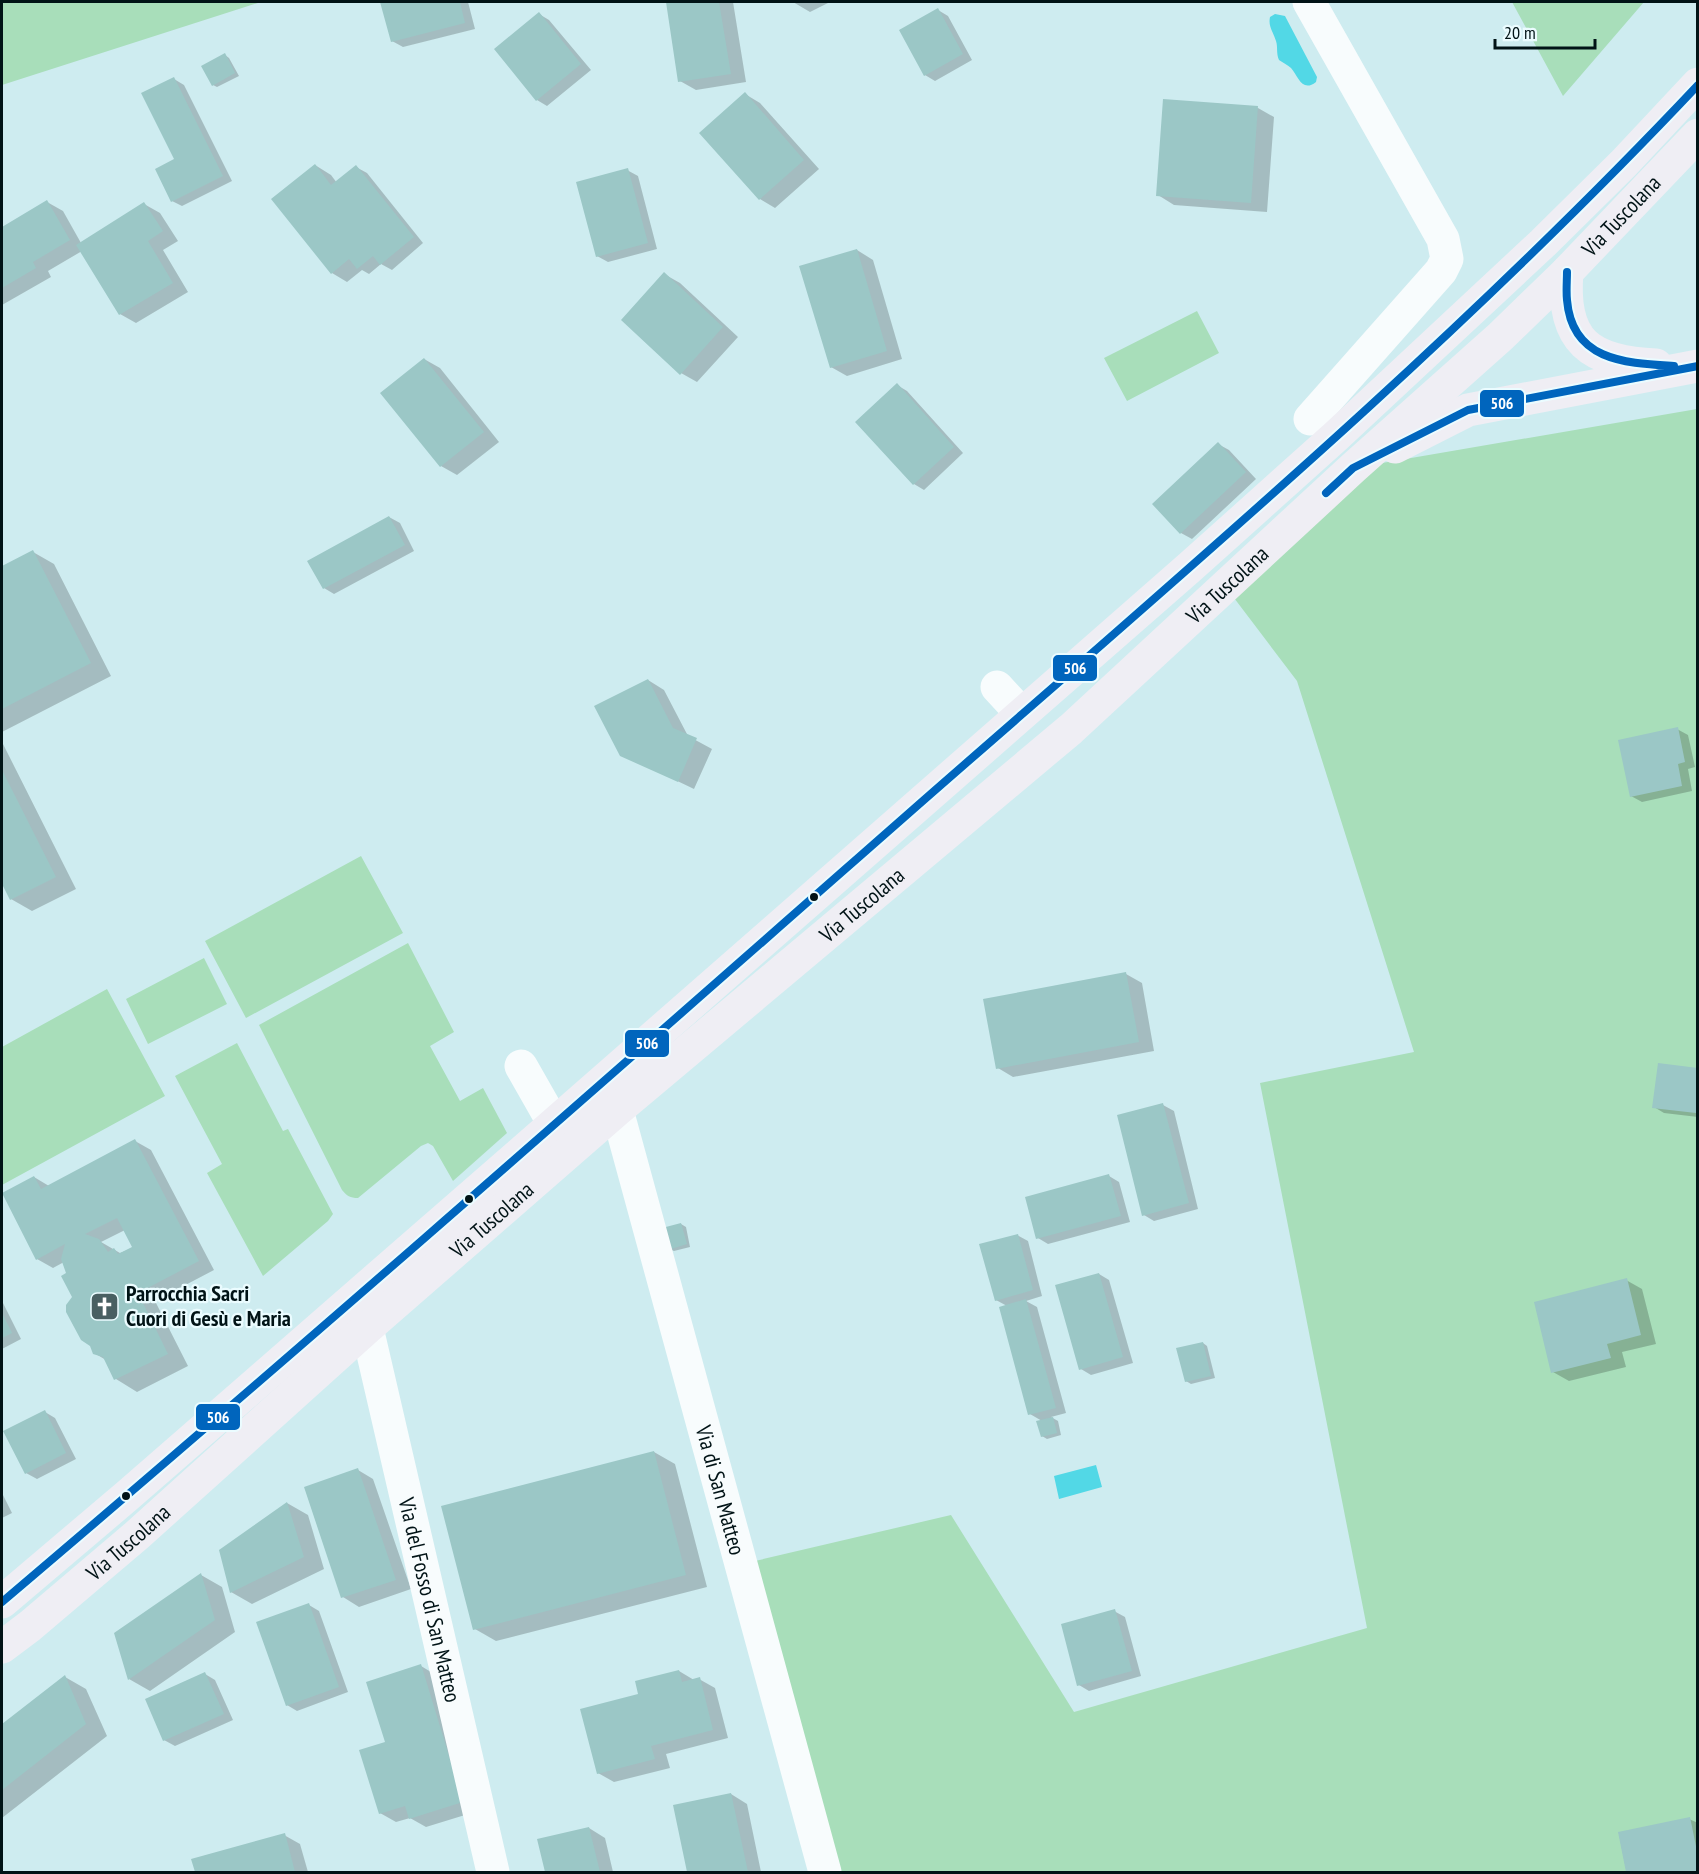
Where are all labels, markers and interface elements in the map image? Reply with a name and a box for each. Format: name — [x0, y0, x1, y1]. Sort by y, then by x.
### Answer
scale bar — [1495, 12, 1596, 50]
text: 20 m — [1504, 21, 1536, 44]
street label: Via Tuscolana — [1575, 169, 1667, 263]
line badge: 506 — [1479, 389, 1525, 418]
text: 506 — [1491, 393, 1514, 413]
street label: Via Tuscolana — [1179, 540, 1274, 630]
line badge: 506 — [1052, 654, 1098, 682]
text: 506 — [1064, 658, 1087, 678]
street label: Via Tuscolana — [813, 861, 910, 949]
unlabelled marker — [808, 891, 820, 903]
line badge: 506 — [624, 1029, 670, 1058]
text: 506 — [636, 1033, 659, 1053]
street label: Via Tuscolana — [443, 1175, 539, 1264]
unlabelled marker — [463, 1193, 475, 1205]
place label: Parrocchia Sacri Cuori di Gesù e Maria — [126, 1279, 291, 1332]
church icon: Parrocchia Sacri Cuori di Gesù e Maria — [89, 1290, 121, 1322]
line badge: 506 — [195, 1403, 241, 1431]
text: 506 — [207, 1407, 230, 1427]
street label: Via di San Matteo — [689, 1421, 752, 1558]
unlabelled marker — [120, 1490, 132, 1502]
street label: Via del Fosso di San Matteo — [392, 1494, 467, 1705]
street label: Via Tuscolana — [80, 1498, 176, 1587]

